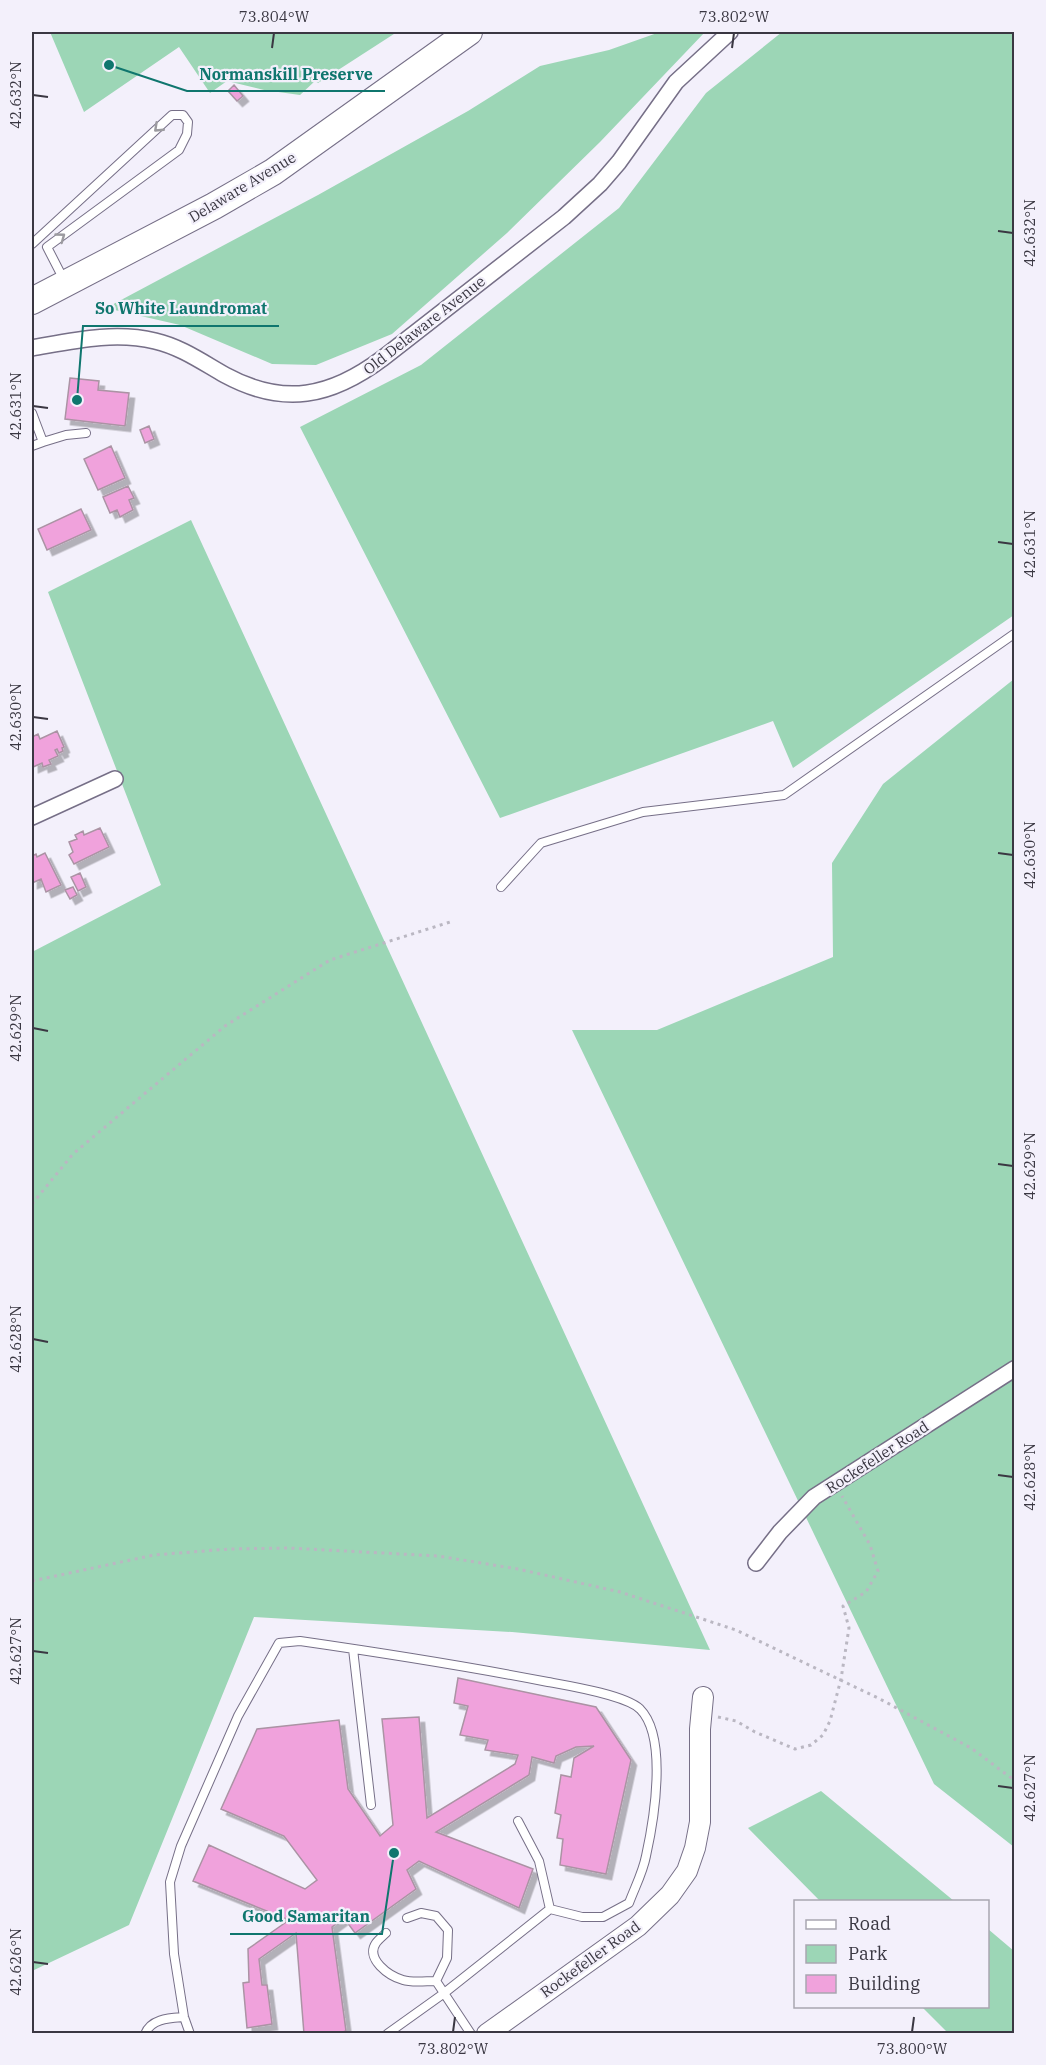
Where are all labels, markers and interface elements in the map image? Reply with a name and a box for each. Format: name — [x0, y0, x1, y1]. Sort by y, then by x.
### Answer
text: 73.804°W — [239, 7, 310, 26]
text: 73.802°W — [699, 7, 770, 26]
callout: Normanskill Preserve — [187, 57, 385, 91]
text: 42.632°N — [6, 61, 25, 129]
text: Normanskill Preserve — [199, 64, 373, 84]
one-way arrow — [154, 121, 165, 132]
street label: Delaware Avenue — [185, 147, 299, 227]
text: 42.632°N — [1020, 199, 1039, 267]
one-way arrow — [54, 233, 65, 244]
street label: Old Delaware Avenue — [359, 271, 489, 379]
callout: So White Laundromat — [83, 292, 279, 326]
text: So White Laundromat — [95, 298, 267, 318]
text: 42.631°N — [6, 372, 25, 440]
text: 42.631°N — [1020, 510, 1039, 578]
text: 42.630°N — [6, 683, 25, 751]
text: 42.630°N — [1020, 821, 1039, 889]
text: 42.629°N — [6, 994, 25, 1062]
text: 42.629°N — [1020, 1132, 1039, 1200]
text: 42.628°N — [6, 1305, 25, 1373]
street label: Rockefeller Road — [822, 1417, 932, 1497]
text: 42.628°N — [1020, 1443, 1039, 1511]
text: 42.627°N — [6, 1617, 25, 1685]
text: 42.627°N — [1020, 1754, 1039, 1822]
callout: Good Samaritan — [230, 1900, 382, 1934]
legend — [794, 1900, 989, 2008]
text: Good Samaritan — [242, 1906, 370, 1926]
text: Road — [848, 1912, 891, 1935]
street label: Rockefeller Road — [536, 1916, 644, 2002]
text: 42.626°N — [6, 1928, 25, 1996]
text: Park — [848, 1942, 888, 1965]
text: Building — [848, 1972, 920, 1995]
text: 73.802°W — [418, 2039, 489, 2058]
text: 73.800°W — [877, 2039, 948, 2058]

